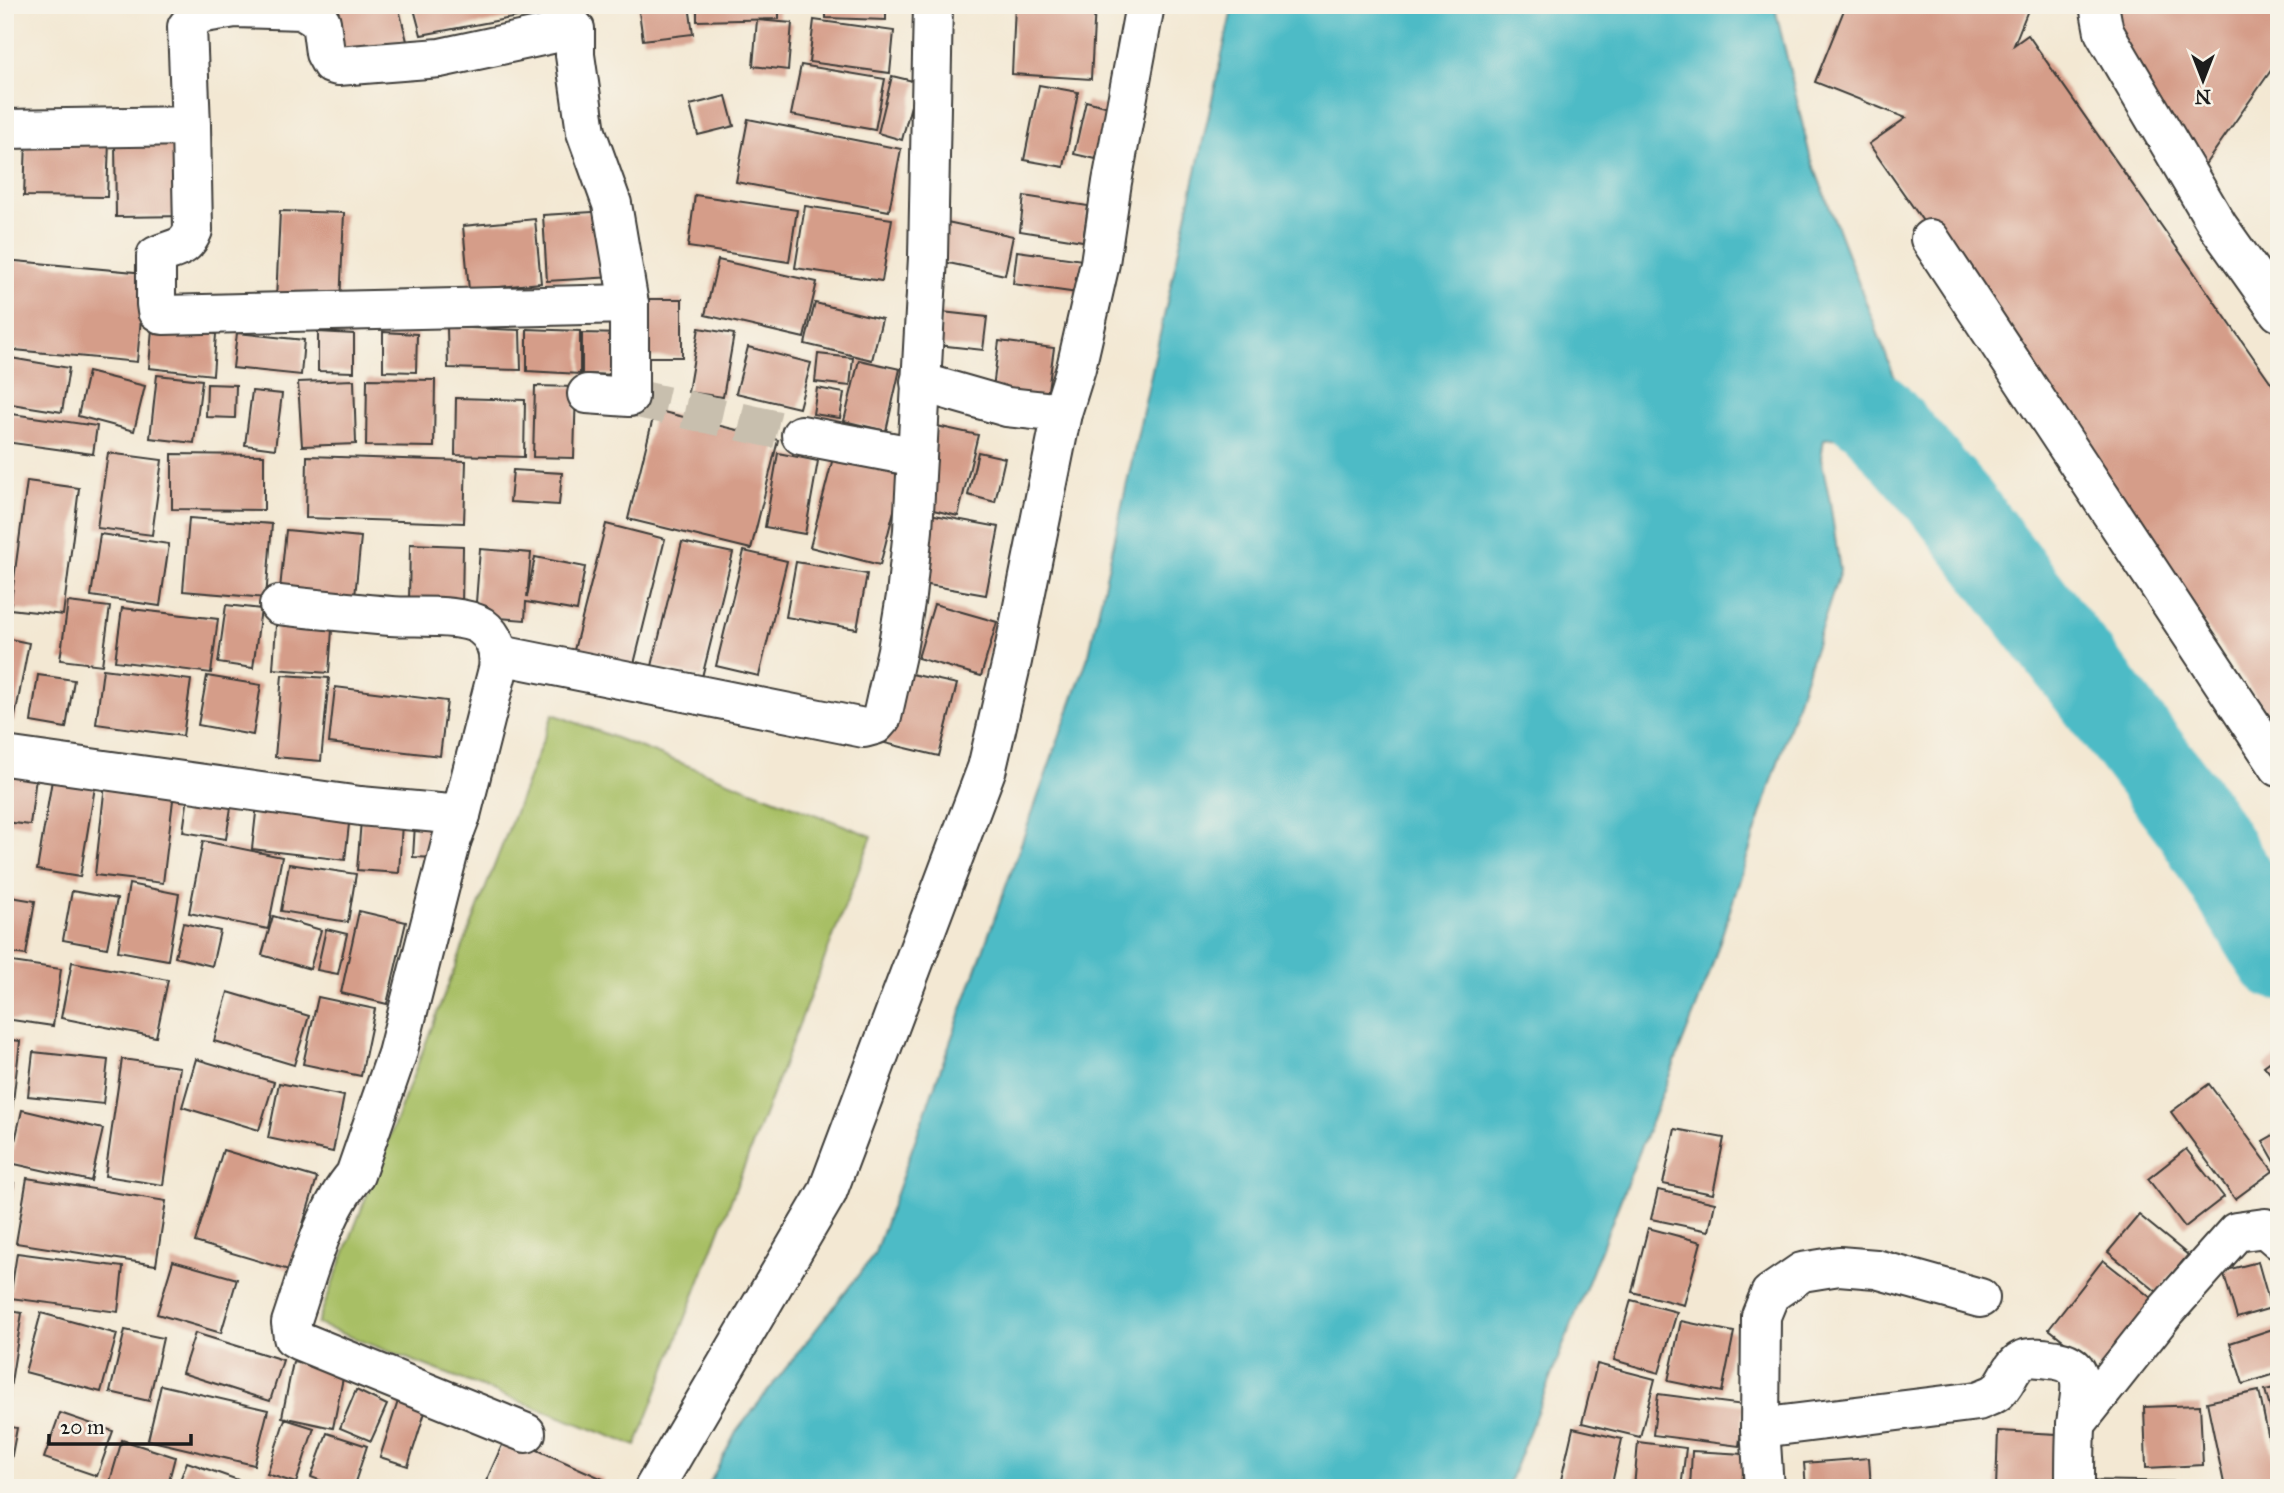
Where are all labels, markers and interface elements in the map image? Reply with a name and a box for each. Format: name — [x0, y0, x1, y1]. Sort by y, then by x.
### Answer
north arrow — [2168, 46, 2238, 116]
text: N — [2195, 85, 2211, 108]
scale bar — [49, 1402, 191, 1446]
text: 20 m — [60, 1414, 105, 1440]

